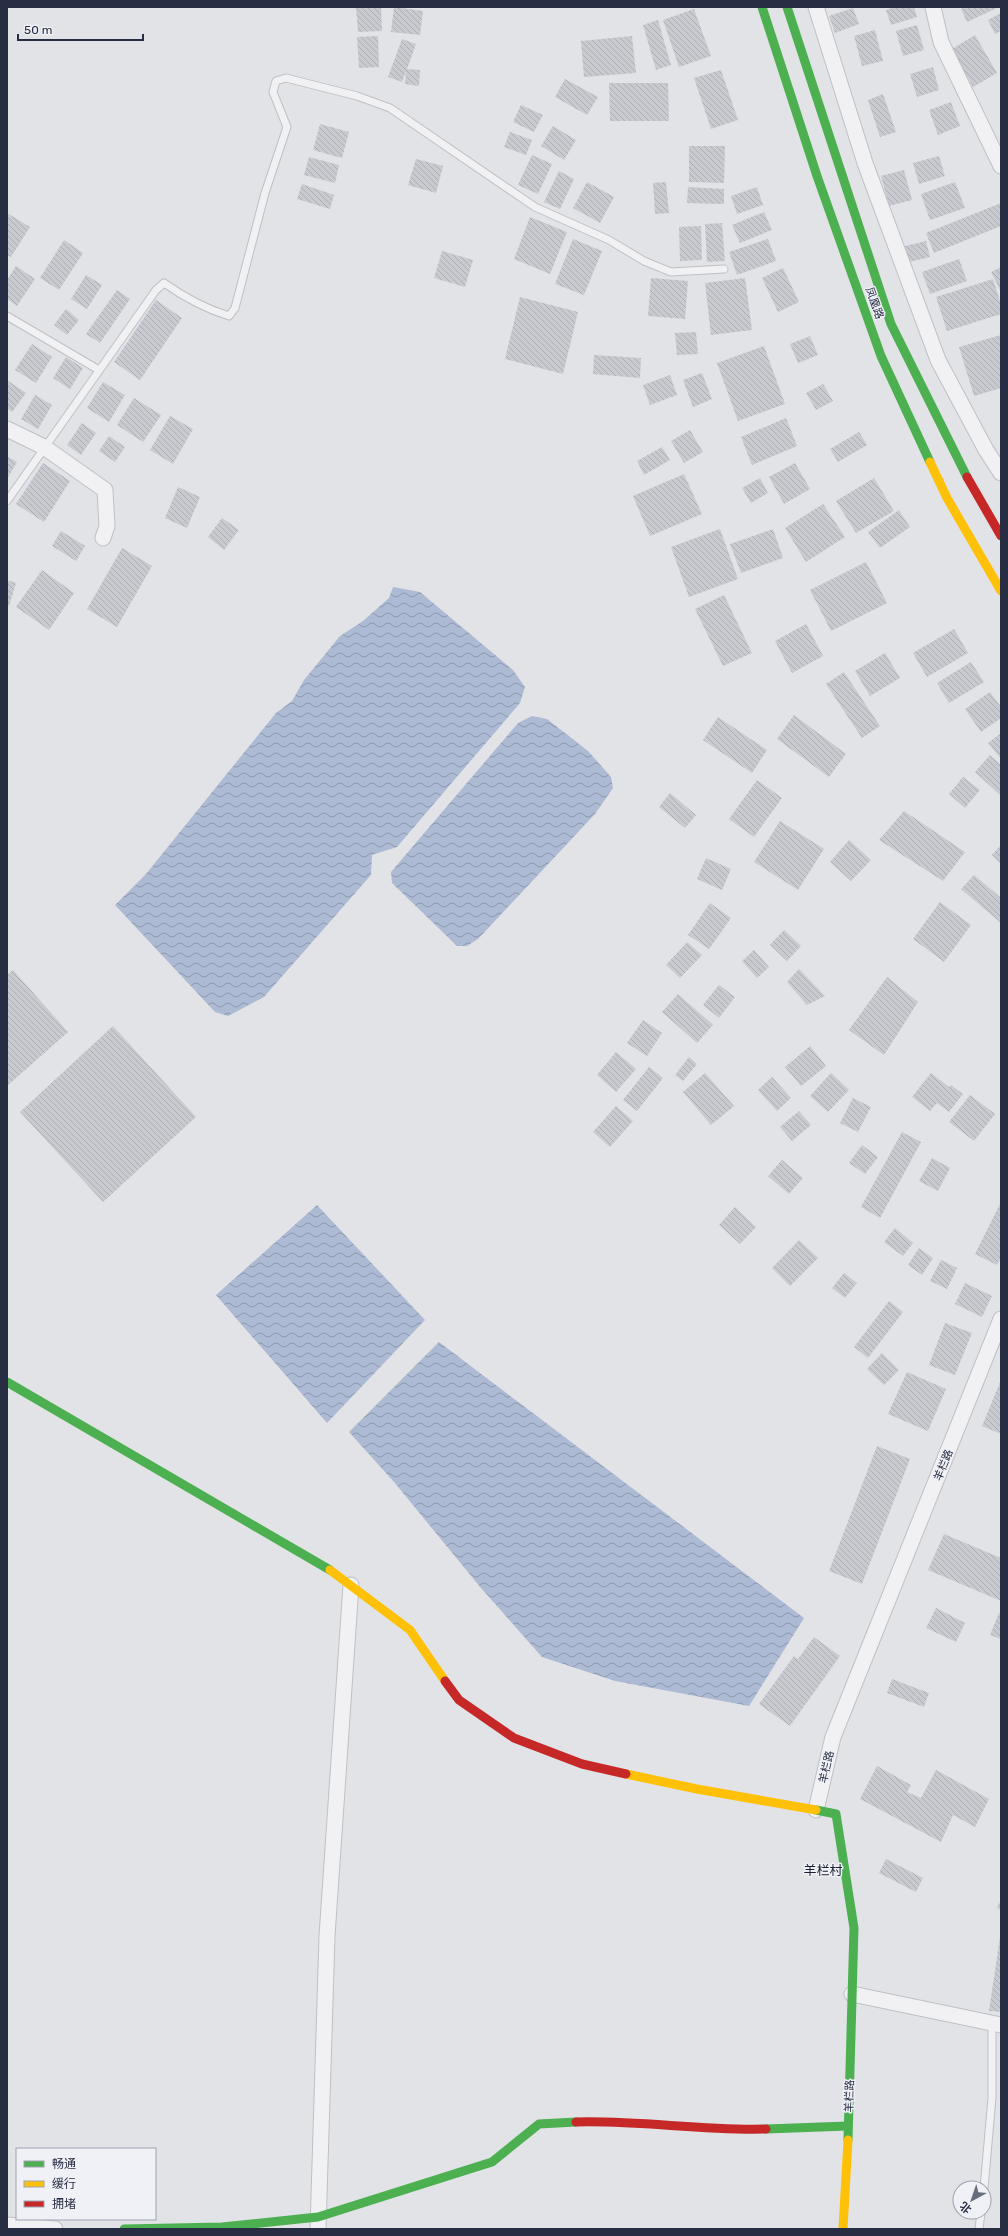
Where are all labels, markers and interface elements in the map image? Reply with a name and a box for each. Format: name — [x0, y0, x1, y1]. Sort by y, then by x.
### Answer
scale bar — [18, 16, 143, 42]
text: 50 m — [24, 23, 52, 37]
street label: 凤凰路 — [863, 285, 886, 321]
street label: 羊栏路 — [931, 1447, 956, 1483]
street label: 羊栏路 — [816, 1750, 837, 1785]
district label: 羊栏村 — [803, 1863, 843, 1878]
street label: 羊栏路 — [842, 2079, 857, 2113]
legend — [16, 2148, 156, 2220]
text: 畅通 — [52, 2157, 76, 2171]
text: 缓行 — [52, 2177, 76, 2191]
north arrow — [952, 2180, 992, 2220]
text: 拥堵 — [52, 2197, 76, 2211]
text: 北 — [958, 2199, 974, 2216]

